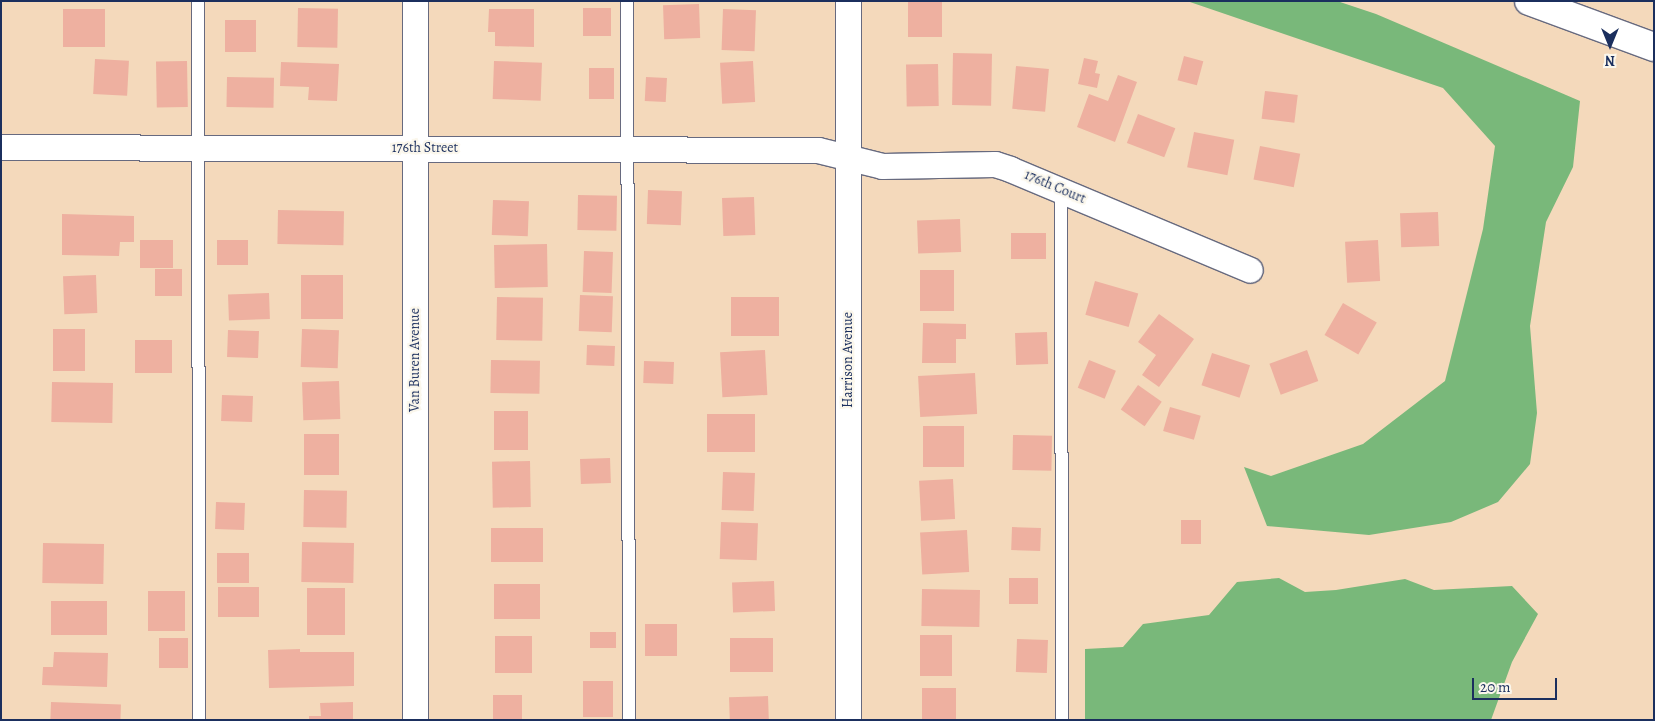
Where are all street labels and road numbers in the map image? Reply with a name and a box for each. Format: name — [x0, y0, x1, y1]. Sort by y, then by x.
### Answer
street label: 176th Street — [392, 140, 458, 156]
street label: 176th Court — [1022, 167, 1088, 207]
street label: Van Buren Avenue — [407, 308, 423, 412]
street label: Harrison Avenue — [840, 312, 856, 408]

